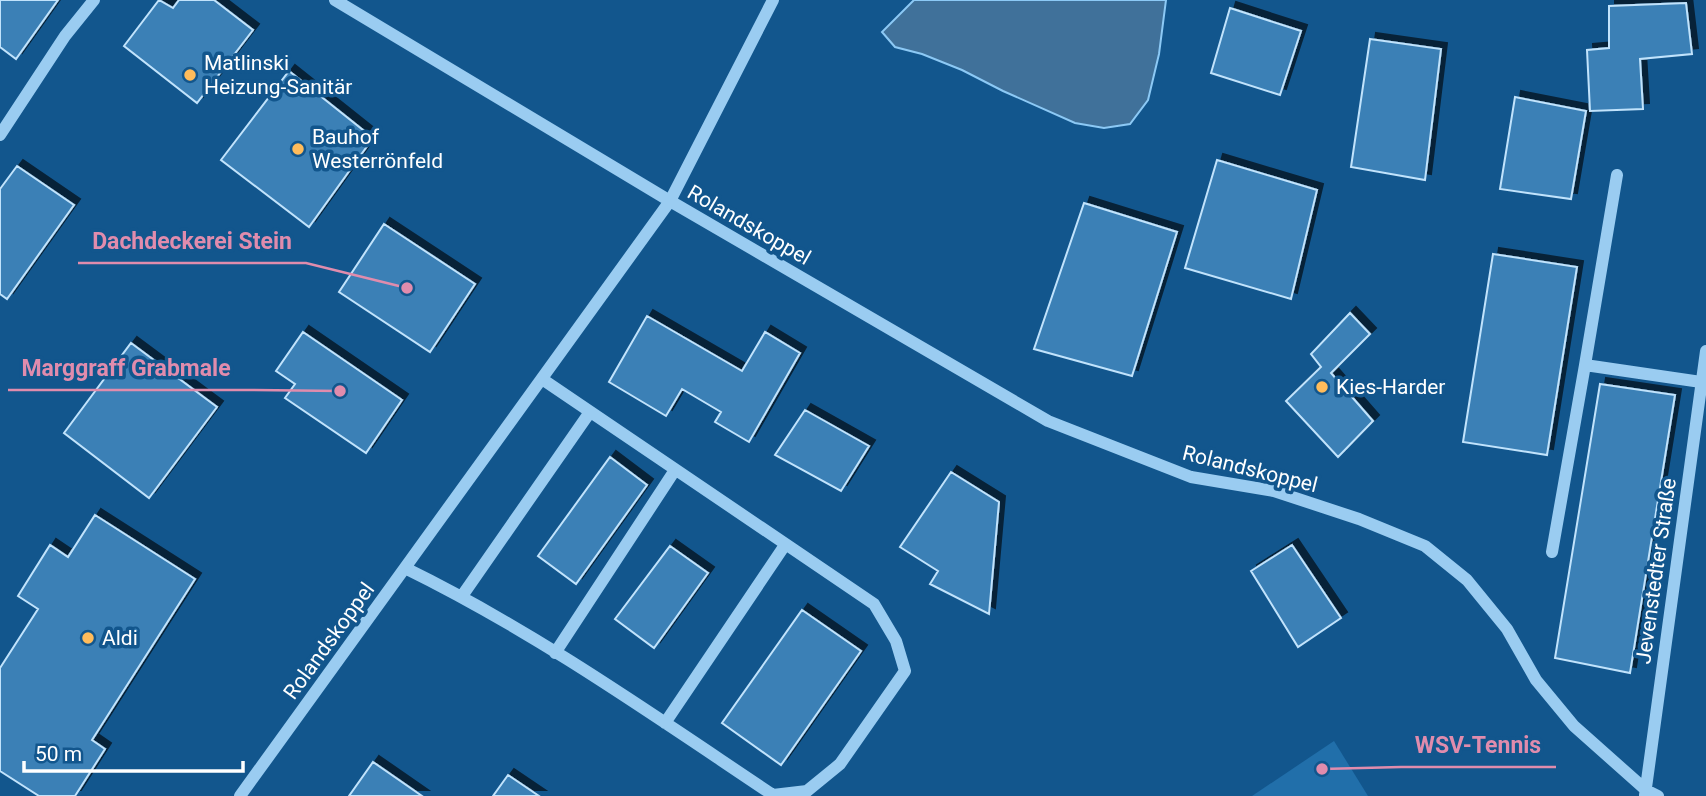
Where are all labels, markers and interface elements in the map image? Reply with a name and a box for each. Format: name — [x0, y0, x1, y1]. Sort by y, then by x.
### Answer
place label: Matlinski Heizung-Sanitär — [204, 51, 352, 99]
marker: Matlinski Heizung-Sanitär — [182, 67, 198, 83]
place label: Bauhof Westerrönfeld — [312, 125, 443, 173]
marker: Bauhof Westerrönfeld — [290, 141, 306, 157]
street label: Rolandskoppel — [683, 180, 815, 270]
callout: Dachdeckerei Stein — [78, 219, 306, 263]
text: Dachdeckerei Stein — [92, 228, 292, 255]
callout: Marggraff Grabmale — [8, 346, 245, 390]
text: Marggraff Grabmale — [21, 355, 231, 382]
place label: Kies-Harder — [1336, 375, 1445, 399]
marker: Kies-Harder — [1314, 379, 1330, 395]
street label: Rolandskoppel — [1180, 441, 1320, 497]
street label: Jevenstedter Straße — [1631, 477, 1681, 665]
street label: Rolandskoppel — [279, 578, 379, 704]
place label: Aldi — [102, 626, 138, 650]
marker: Aldi — [80, 630, 96, 646]
callout: WSV-Tennis — [1401, 723, 1556, 767]
scale bar — [24, 730, 243, 774]
text: WSV-Tennis — [1415, 732, 1541, 759]
text: 50 m — [35, 742, 82, 766]

